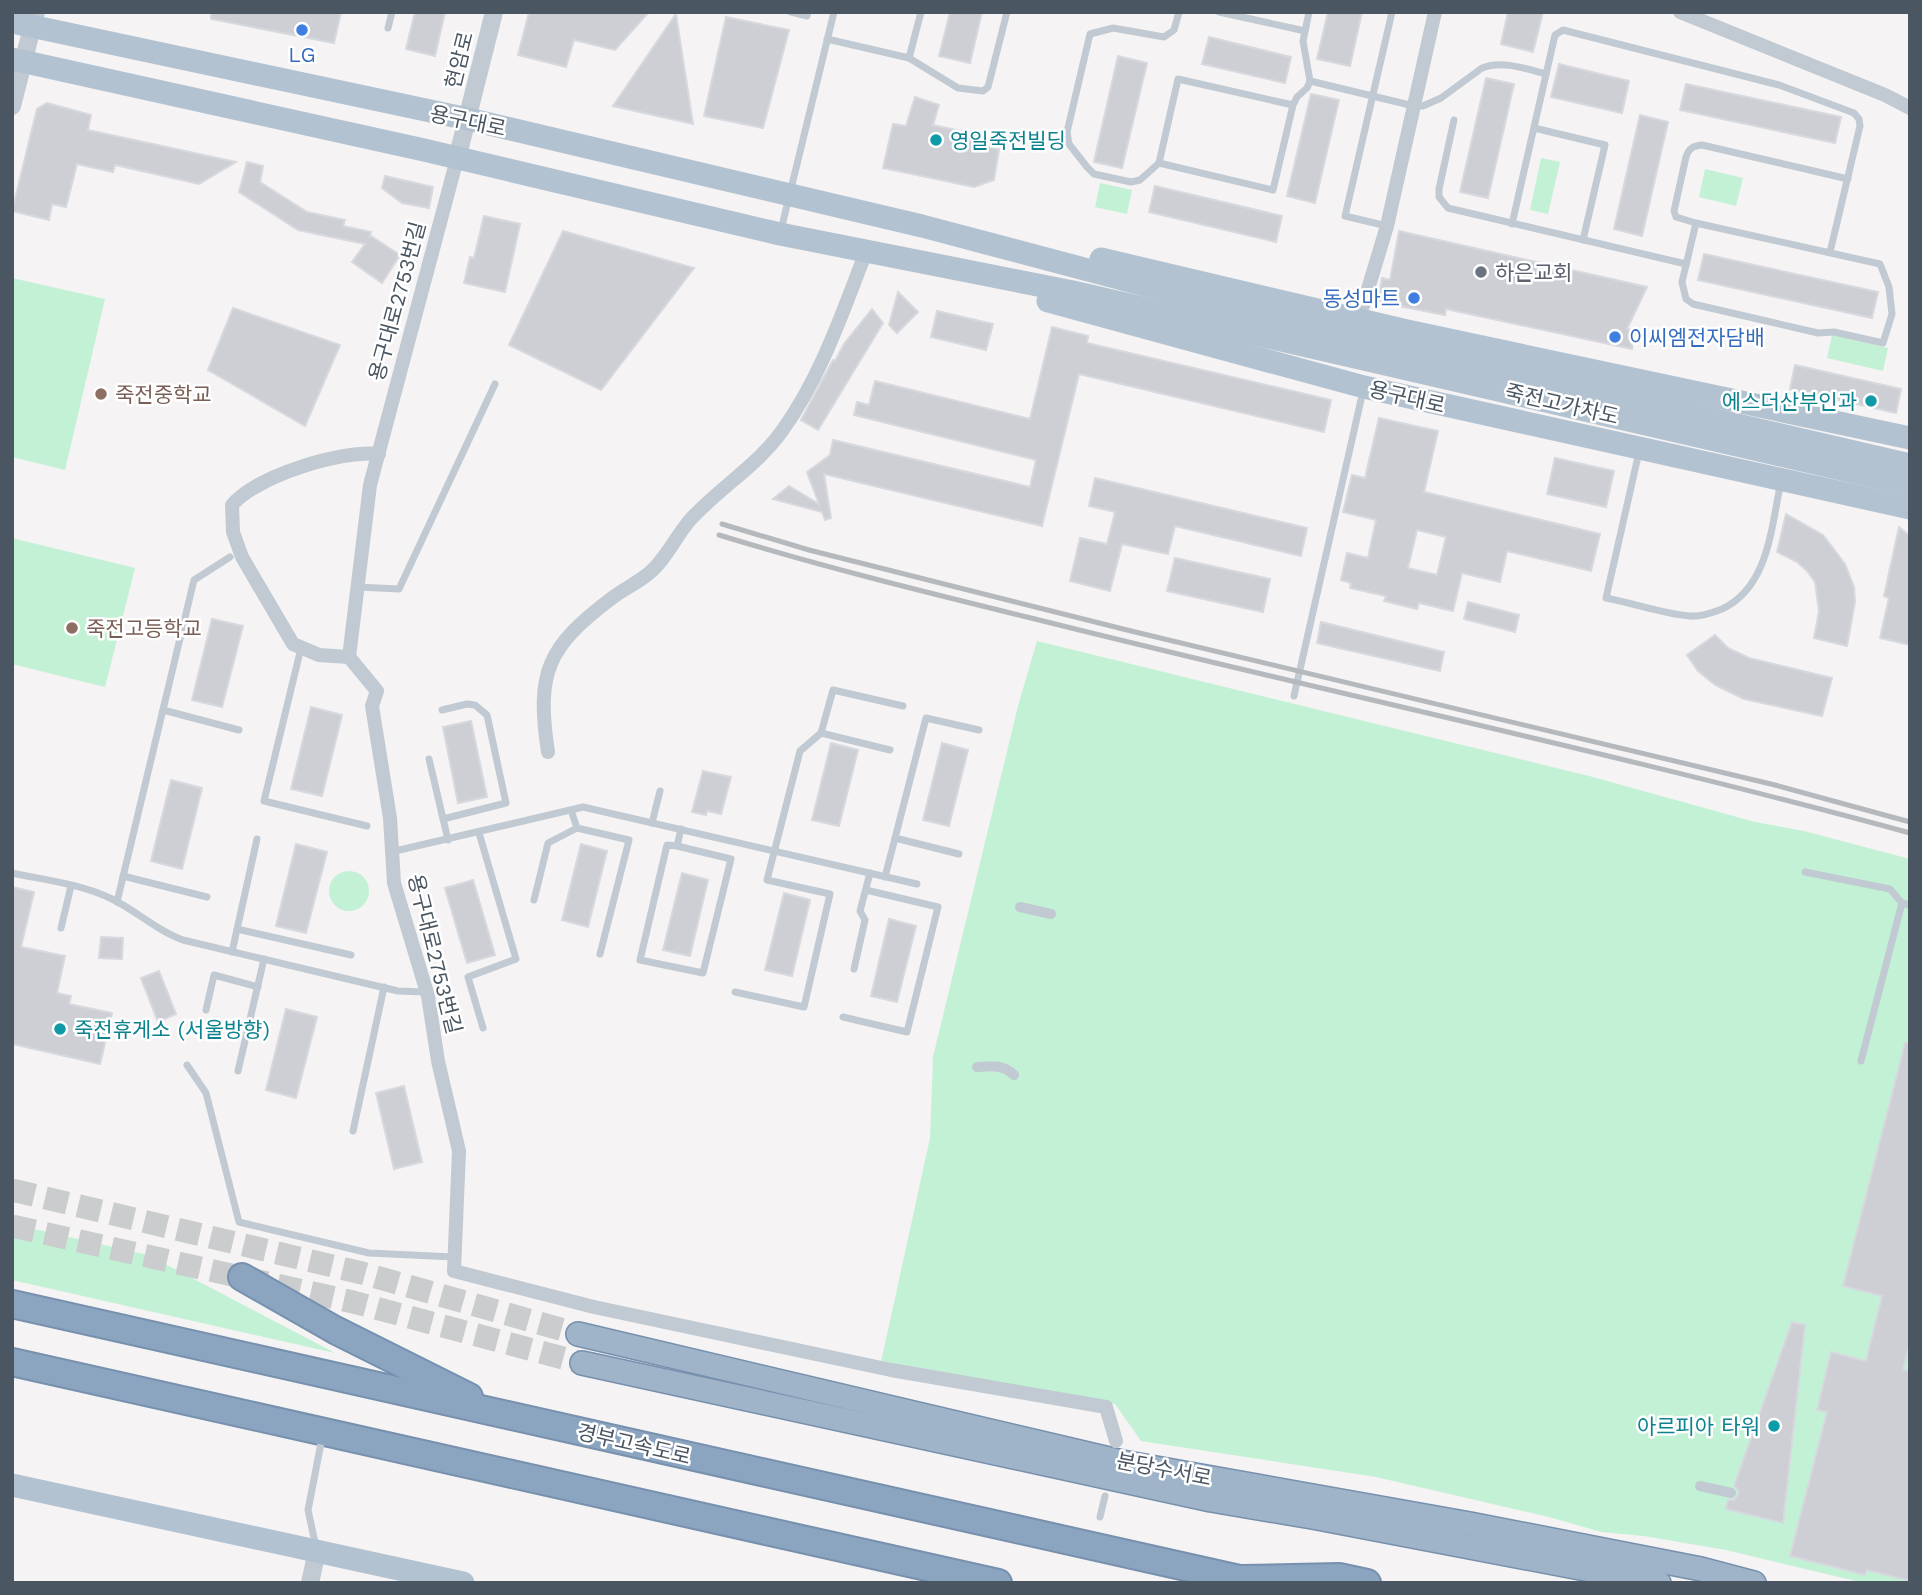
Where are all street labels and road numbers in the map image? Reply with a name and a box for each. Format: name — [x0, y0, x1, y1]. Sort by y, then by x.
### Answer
street label: 현암로 — [440, 29, 478, 91]
street label: 용구대로 — [428, 101, 508, 141]
street label: 용구대로2753번길 — [364, 219, 430, 383]
street label: 용구대로 — [1367, 376, 1447, 418]
street label: 죽전고가차도 — [1503, 379, 1621, 429]
street label: 용구대로2753번길 — [403, 871, 467, 1037]
street label: 경부고속도로 — [575, 1419, 693, 1469]
street label: 분당수서로 — [1114, 1448, 1214, 1490]

